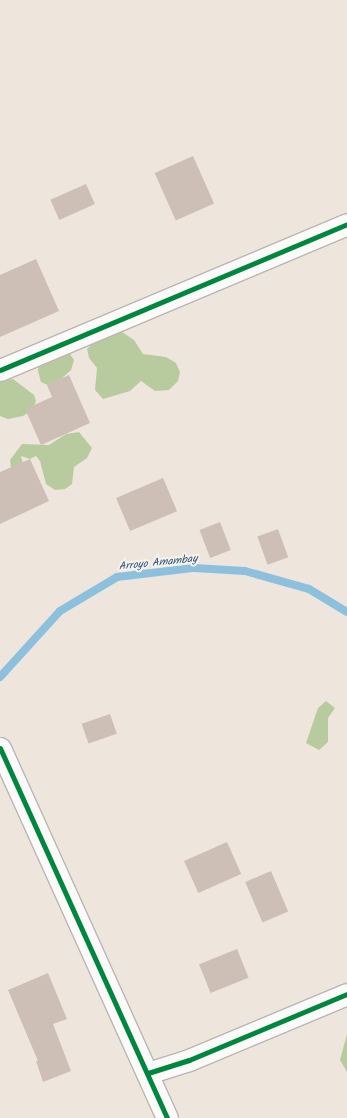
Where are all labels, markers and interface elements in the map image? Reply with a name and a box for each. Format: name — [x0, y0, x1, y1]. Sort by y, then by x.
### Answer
water label: Arroyo Amambay — [118, 552, 198, 574]

